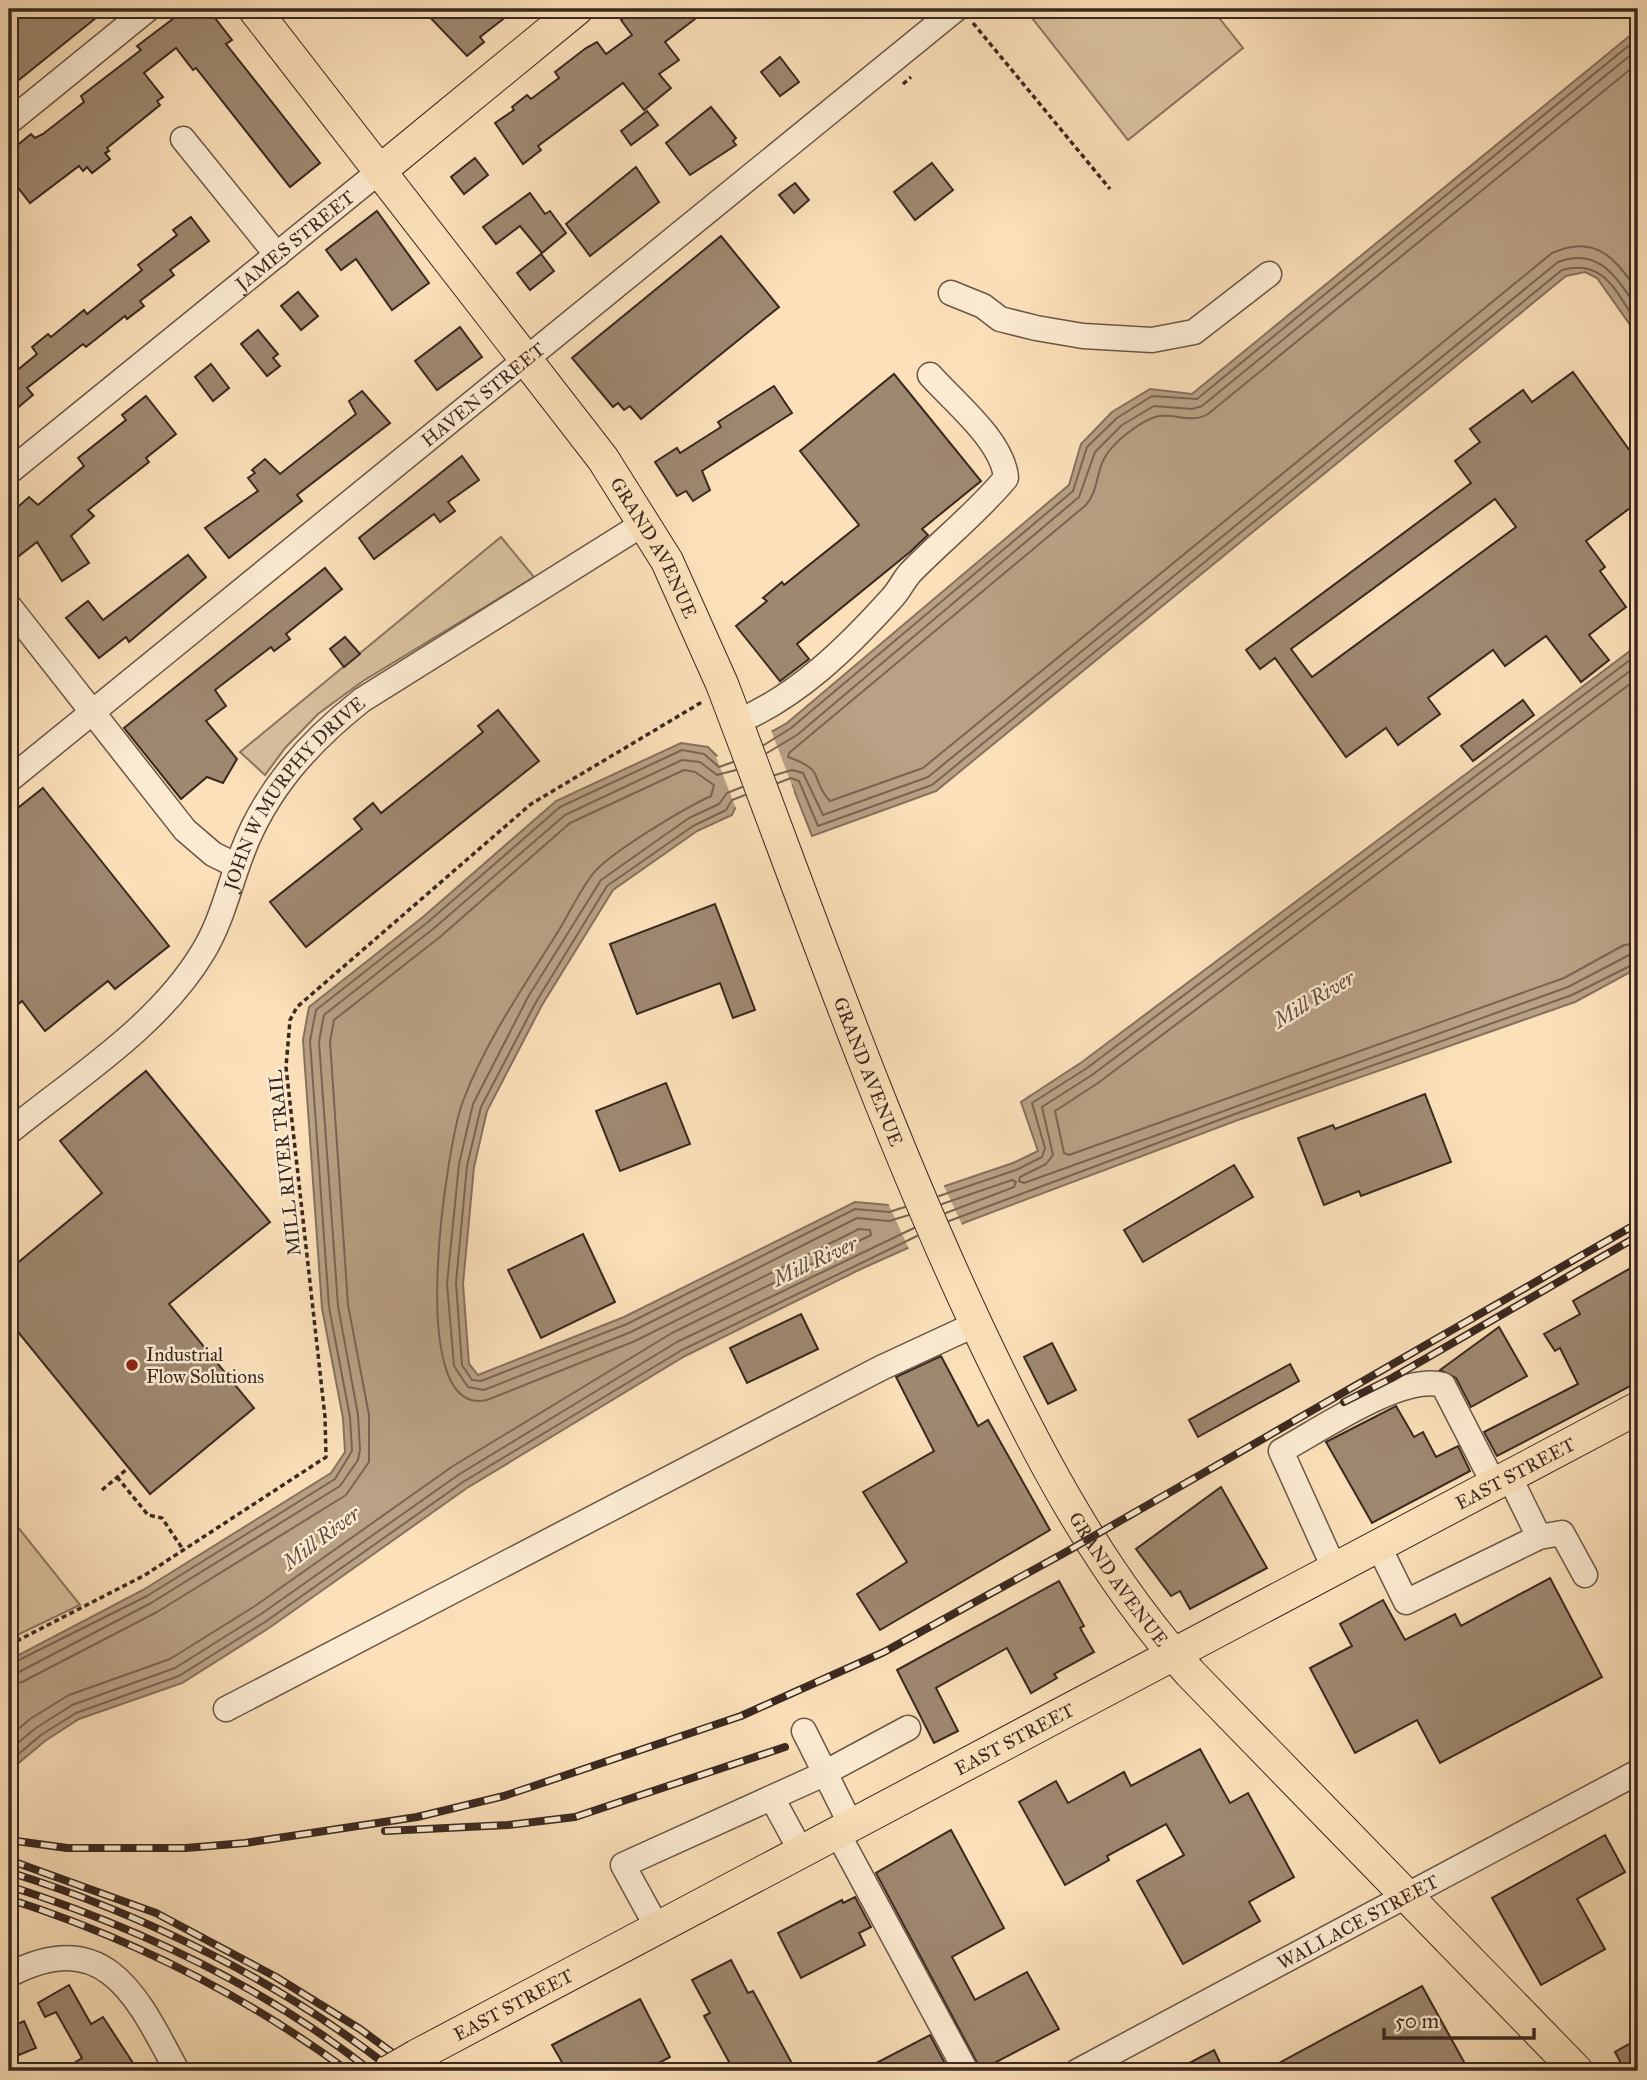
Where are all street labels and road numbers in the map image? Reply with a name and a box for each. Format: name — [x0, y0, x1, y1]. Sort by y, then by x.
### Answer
street label: JAMES STREET — [229, 185, 359, 297]
street label: HAVEN STREET — [417, 338, 550, 452]
street label: GRAND AVENUE — [605, 473, 702, 622]
street label: JOHN W MURPHY DRIVE — [218, 691, 370, 895]
street label: GRAND AVENUE — [829, 994, 908, 1150]
street label: MILL RIVER TRAIL — [263, 1069, 306, 1257]
street label: EAST STREET — [1452, 1433, 1579, 1515]
street label: GRAND AVENUE — [1064, 1508, 1173, 1651]
street label: EAST STREET — [951, 1698, 1078, 1780]
street label: WALLACE STREET — [1273, 1870, 1442, 1975]
street label: EAST STREET — [450, 1964, 577, 2046]

